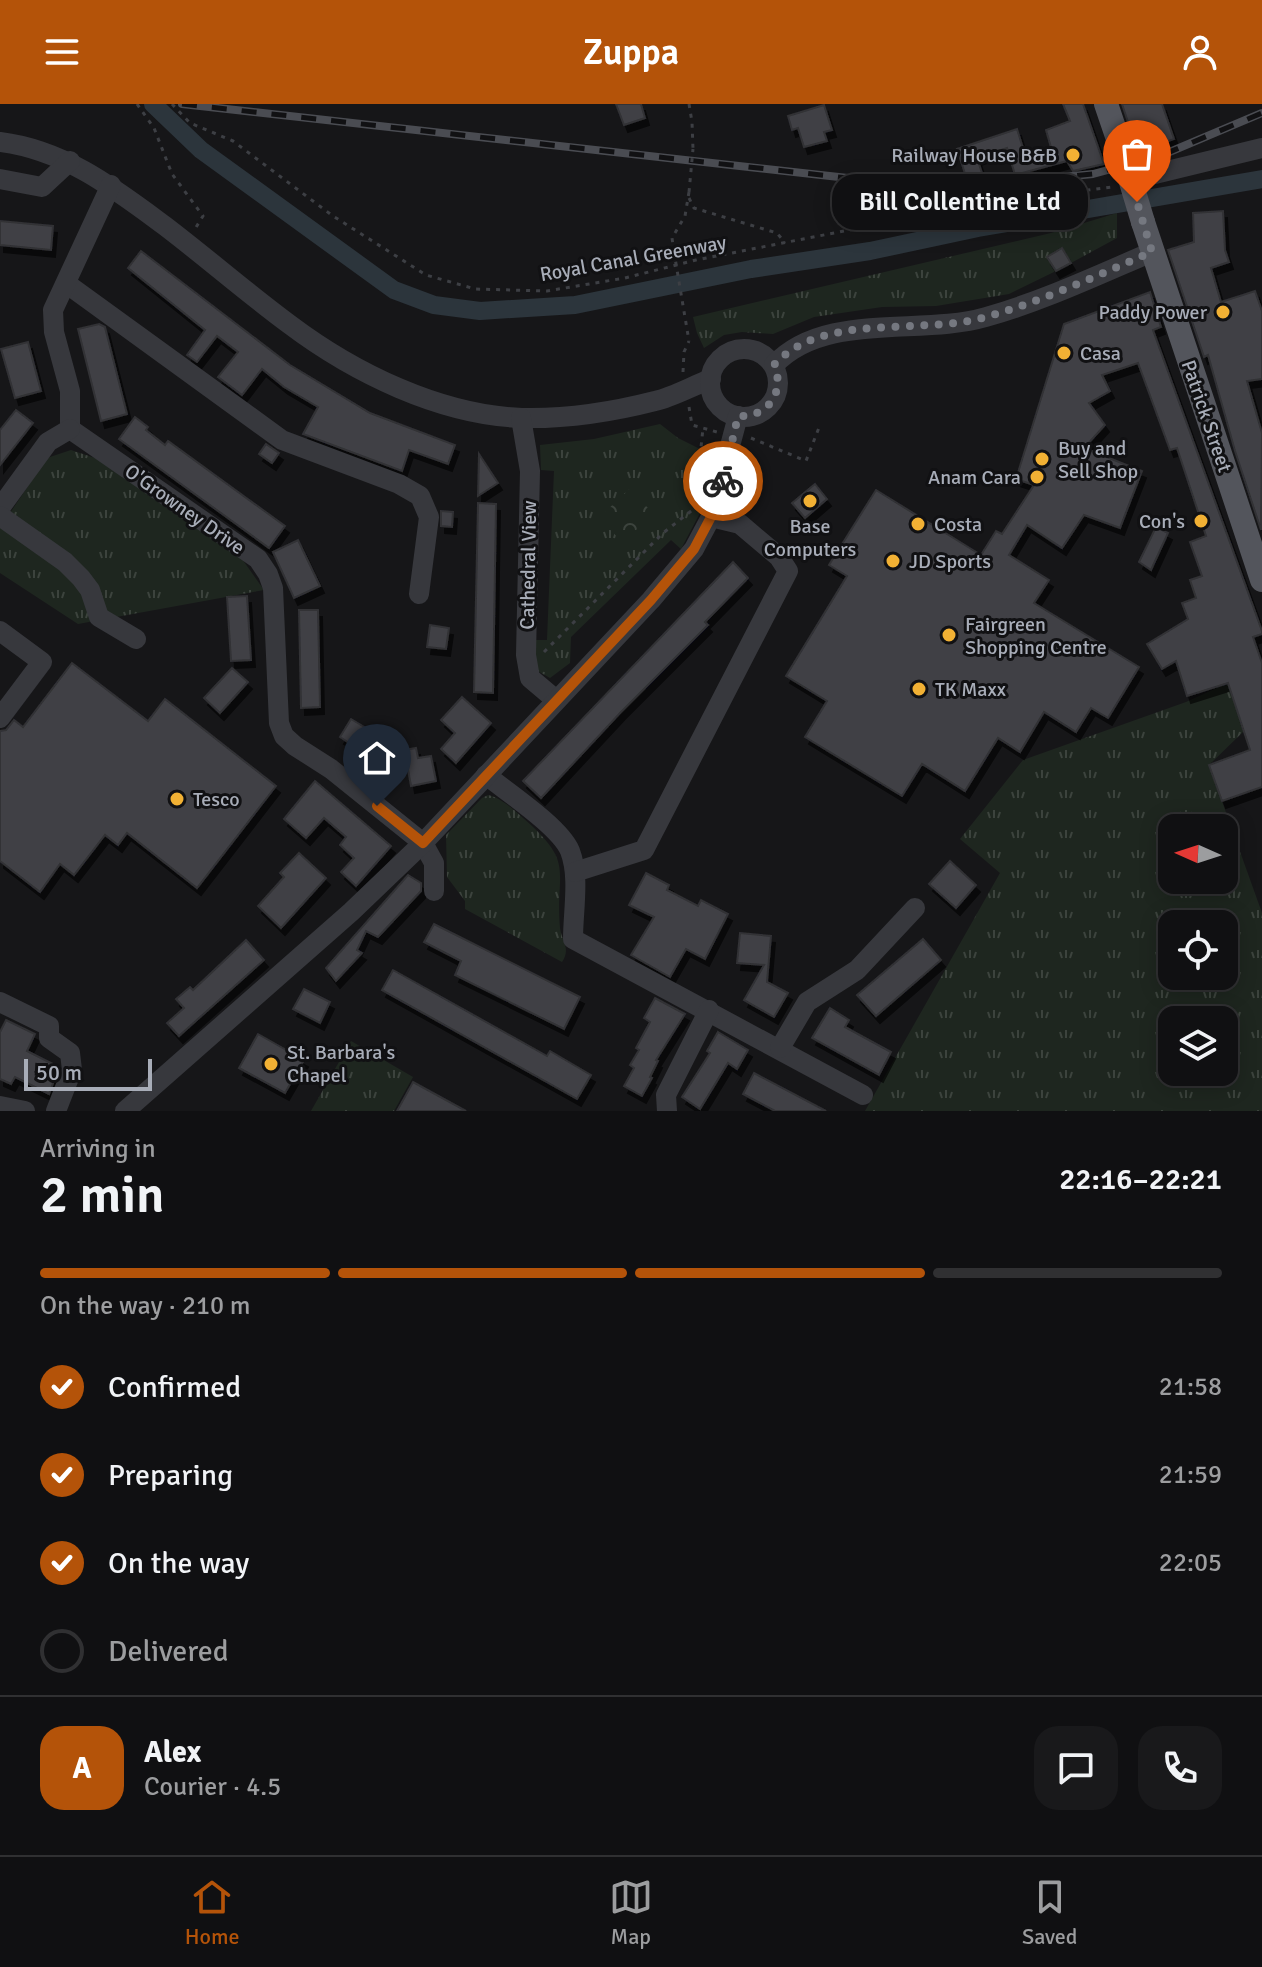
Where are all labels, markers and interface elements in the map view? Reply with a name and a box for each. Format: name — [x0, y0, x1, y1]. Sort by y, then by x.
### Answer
icon: menu — [40, 30, 84, 74]
text: Zuppa — [583, 30, 679, 75]
icon: person — [1178, 30, 1222, 74]
pin — [1103, 120, 1171, 202]
icon: bag — [1115, 132, 1159, 176]
place label: Railway House B&B — [891, 143, 1057, 168]
marker: Railway House B&B — [1064, 146, 1082, 164]
callout: Bill Collentine Ltd — [833, 174, 1089, 230]
text: Bill Collentine Ltd — [859, 186, 1061, 218]
street label: Royal Canal Greenway — [538, 230, 729, 287]
place label: Paddy Power — [1099, 300, 1208, 325]
marker: Paddy Power — [1214, 303, 1232, 321]
place label: Casa — [1080, 341, 1121, 366]
marker: Casa — [1055, 344, 1073, 362]
street label: Patrick Street — [1176, 357, 1237, 476]
place label: Buy and Sell Shop — [1058, 436, 1138, 484]
courier — [683, 441, 763, 521]
marker: Buy and Sell Shop — [1033, 450, 1051, 468]
street label: O'Growney Drive — [120, 459, 250, 560]
icon: bike — [701, 459, 745, 503]
place label: Anam Cara — [928, 465, 1021, 490]
marker: Anam Cara — [1028, 468, 1046, 486]
marker: Base Computers — [801, 492, 819, 510]
street label: Cathedral View — [515, 500, 542, 630]
place label: Con's — [1139, 509, 1185, 534]
place label: Costa — [934, 512, 982, 537]
marker: Con's — [1192, 512, 1210, 530]
place label: Base Computers — [764, 514, 857, 562]
marker: Costa — [909, 515, 927, 533]
place label: JD Sports — [909, 549, 991, 574]
marker: JD Sports — [884, 552, 902, 570]
place label: Fairgreen Shopping Centre — [965, 612, 1107, 660]
marker: Fairgreen Shopping Centre — [940, 626, 958, 644]
place label: TK Maxx — [935, 677, 1006, 702]
marker: TK Maxx — [910, 680, 928, 698]
pin — [343, 724, 411, 806]
icon: home — [355, 736, 399, 780]
place label: Tesco — [193, 787, 240, 812]
marker: Tesco — [168, 790, 186, 808]
north arrow — [1158, 814, 1238, 894]
map controls — [1158, 814, 1238, 1086]
button: locate — [1158, 910, 1238, 990]
button: layers — [1158, 1006, 1238, 1086]
place label: St. Barbara's Chapel — [287, 1040, 396, 1088]
scale bar — [24, 1055, 152, 1091]
marker: St. Barbara's Chapel — [262, 1055, 280, 1073]
text: 50 m — [36, 1059, 82, 1086]
text: Arriving in — [40, 1133, 156, 1165]
text: 22:16–22:21 — [1059, 1161, 1222, 1198]
text: 2 min — [40, 1163, 165, 1227]
text: On the way · 210 m — [40, 1290, 250, 1322]
icon: check — [40, 1365, 84, 1409]
text: Confirmed — [108, 1369, 241, 1406]
text: 21:58 — [1159, 1371, 1222, 1403]
icon: check — [40, 1453, 84, 1497]
text: Preparing — [108, 1457, 233, 1494]
text: 21:59 — [1159, 1459, 1222, 1491]
icon: check — [40, 1541, 84, 1585]
text: On the way — [108, 1545, 249, 1582]
text: 22:05 — [1159, 1547, 1222, 1579]
text: Delivered — [108, 1633, 229, 1670]
button: chat — [1034, 1726, 1118, 1810]
button: phone — [1138, 1726, 1222, 1810]
text: Alex — [144, 1734, 201, 1771]
text: A — [72, 1750, 92, 1787]
text: Courier · 4.5 — [144, 1771, 281, 1803]
tab: Home — [185, 1875, 239, 1950]
tab: Map — [609, 1875, 653, 1950]
tab: Saved — [1022, 1875, 1077, 1950]

